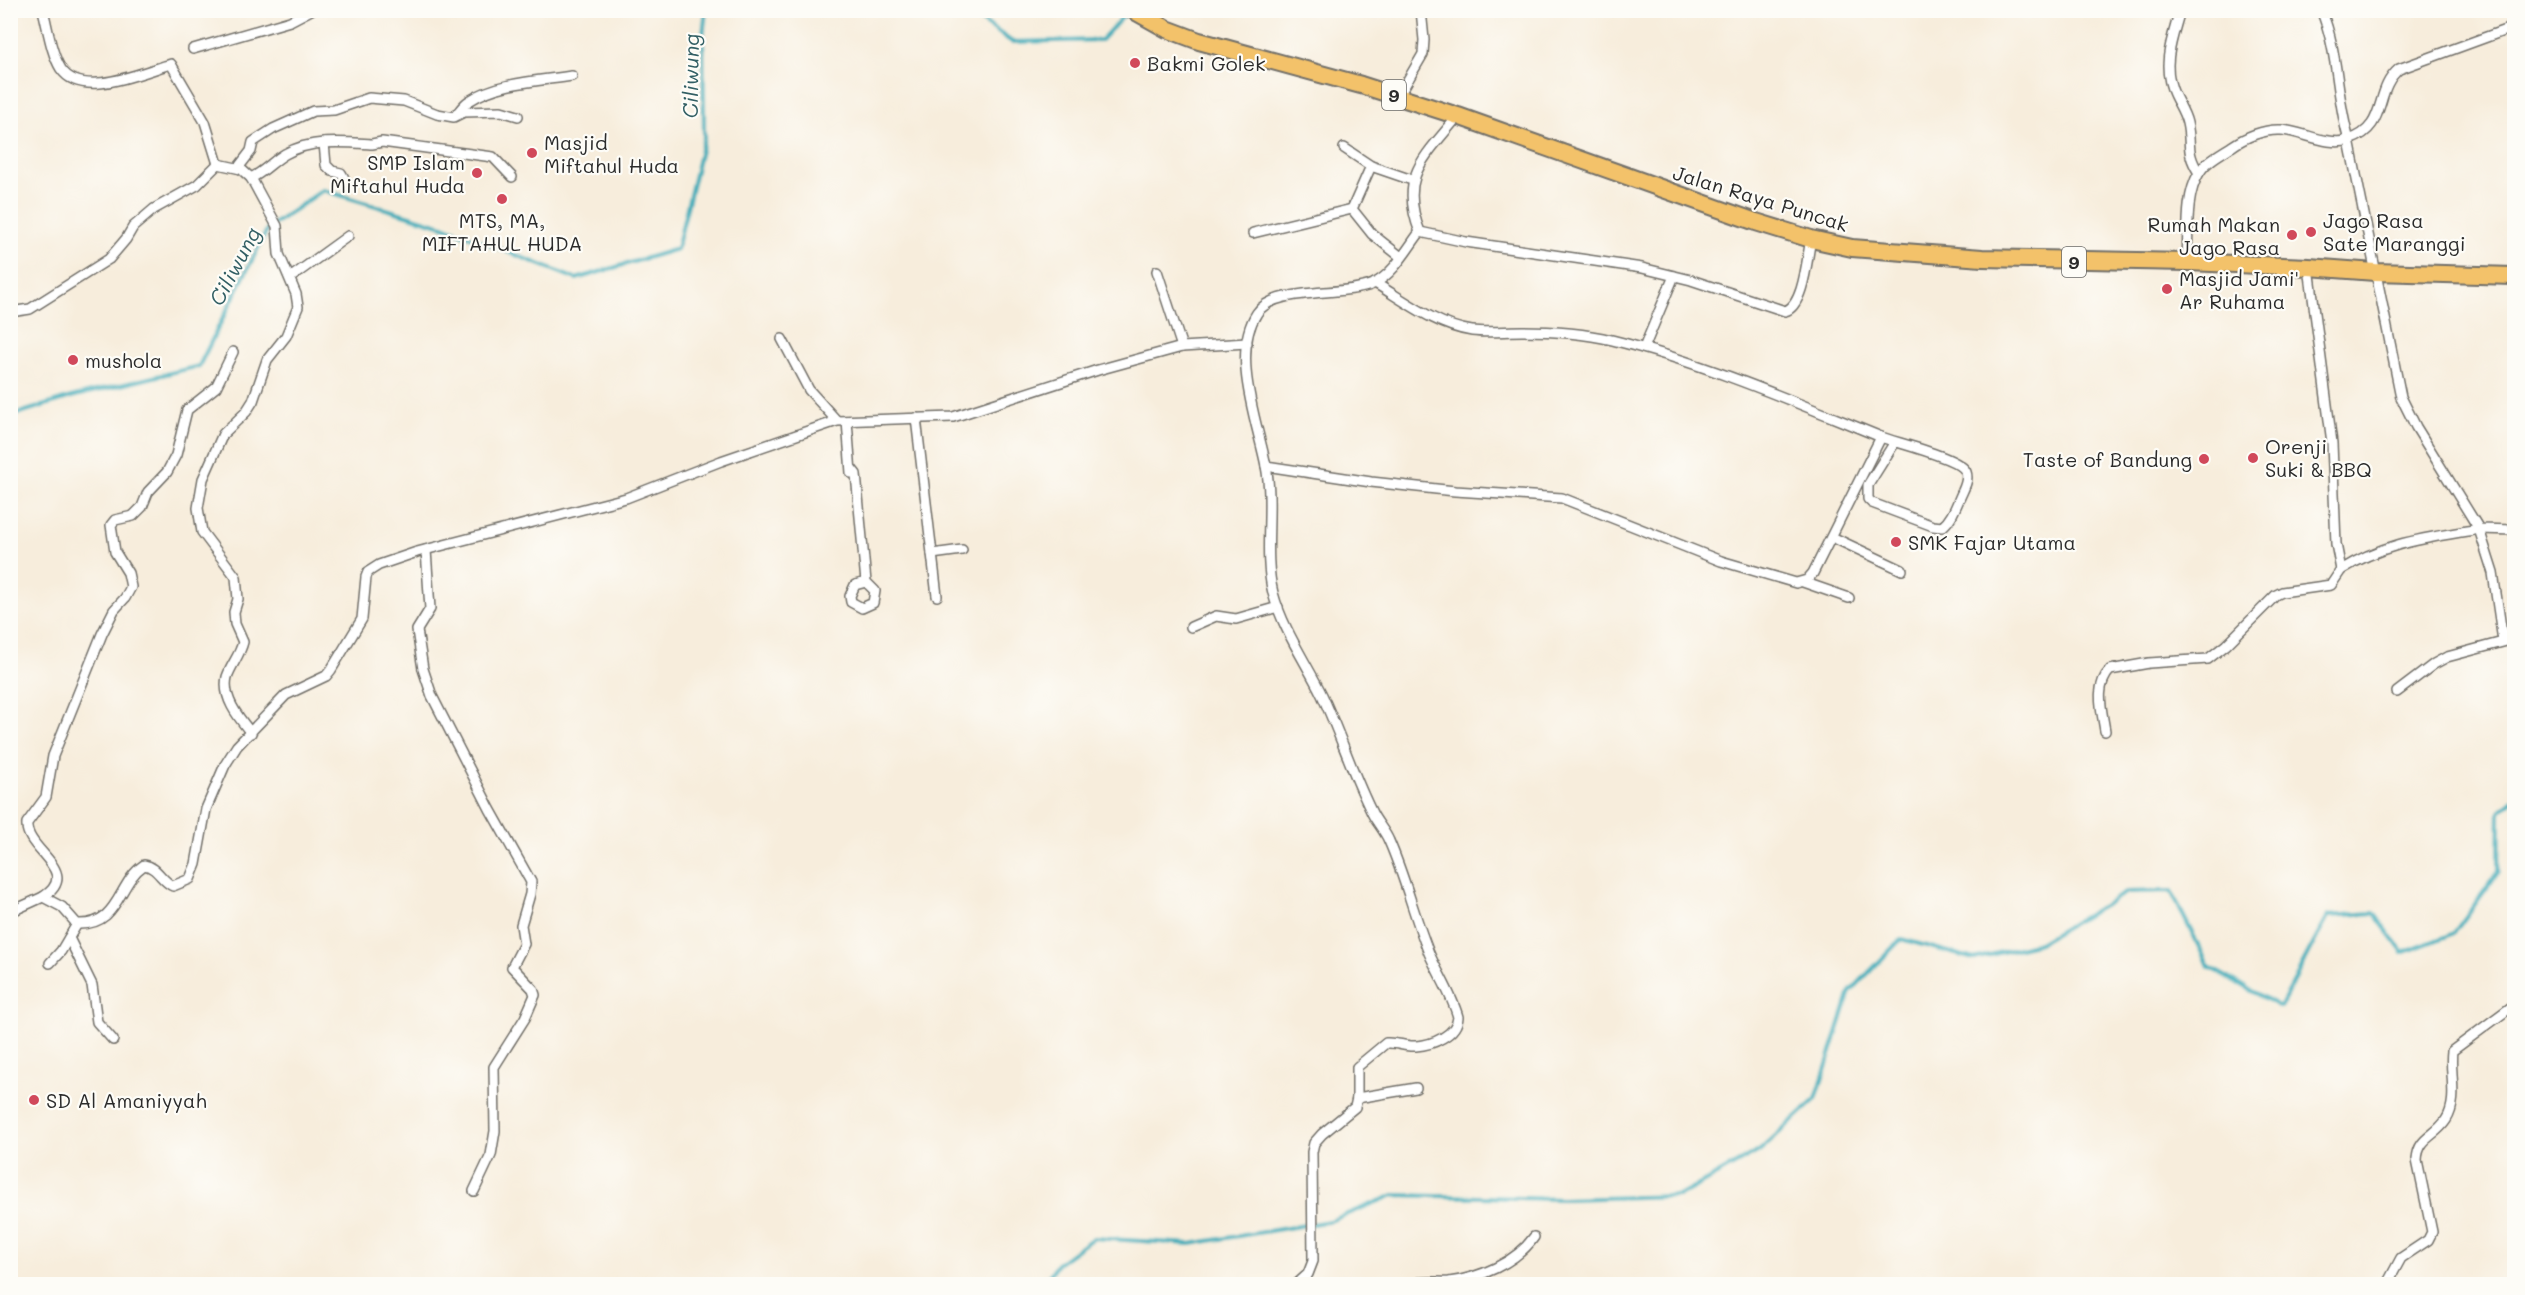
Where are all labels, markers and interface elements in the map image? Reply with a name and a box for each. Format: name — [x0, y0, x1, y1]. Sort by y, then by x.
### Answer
water label: Ciliwung — [676, 33, 704, 119]
place label: Bakmi Golek — [1147, 50, 1266, 76]
marker: Bakmi Golek — [1128, 56, 1142, 70]
road number: 9 — [1382, 80, 1406, 110]
place label: Masjid Miftahul Huda — [544, 129, 679, 178]
marker: Masjid Miftahul Huda — [525, 146, 539, 160]
place label: SMP Islam Miftahul Huda — [330, 149, 465, 198]
street label: Jalan Raya Puncak — [1670, 159, 1852, 237]
marker: SMP Islam Miftahul Huda — [470, 166, 484, 180]
marker: MTS, MA, MIFTAHUL HUDA — [495, 192, 509, 206]
place label: MTS, MA, MIFTAHUL HUDA — [422, 207, 582, 256]
place label: Jago Rasa Sate Maranggi — [2323, 207, 2466, 256]
place label: Rumah Makan Jago Rasa — [2148, 211, 2280, 260]
water label: Ciliwung — [202, 222, 266, 310]
marker: Jago Rasa Sate Maranggi — [2304, 225, 2318, 239]
marker: Rumah Makan Jago Rasa — [2285, 228, 2299, 242]
road number: 9 — [2062, 247, 2086, 277]
place label: Masjid Jami' Ar Ruhama — [2179, 265, 2299, 314]
marker: Masjid Jami' Ar Ruhama — [2160, 282, 2174, 296]
place label: mushola — [85, 347, 162, 373]
marker: mushola — [66, 353, 80, 367]
place label: Orenji Suki & BBQ — [2265, 433, 2372, 482]
place label: Taste of Bandung — [2023, 446, 2192, 472]
marker: Orenji Suki & BBQ — [2246, 451, 2260, 465]
marker: Taste of Bandung — [2197, 452, 2211, 466]
place label: SMK Fajar Utama — [1908, 529, 2076, 555]
marker: SMK Fajar Utama — [1889, 535, 1903, 549]
place label: SD Al Amaniyyah — [46, 1087, 207, 1113]
marker: SD Al Amaniyyah — [27, 1093, 41, 1107]

